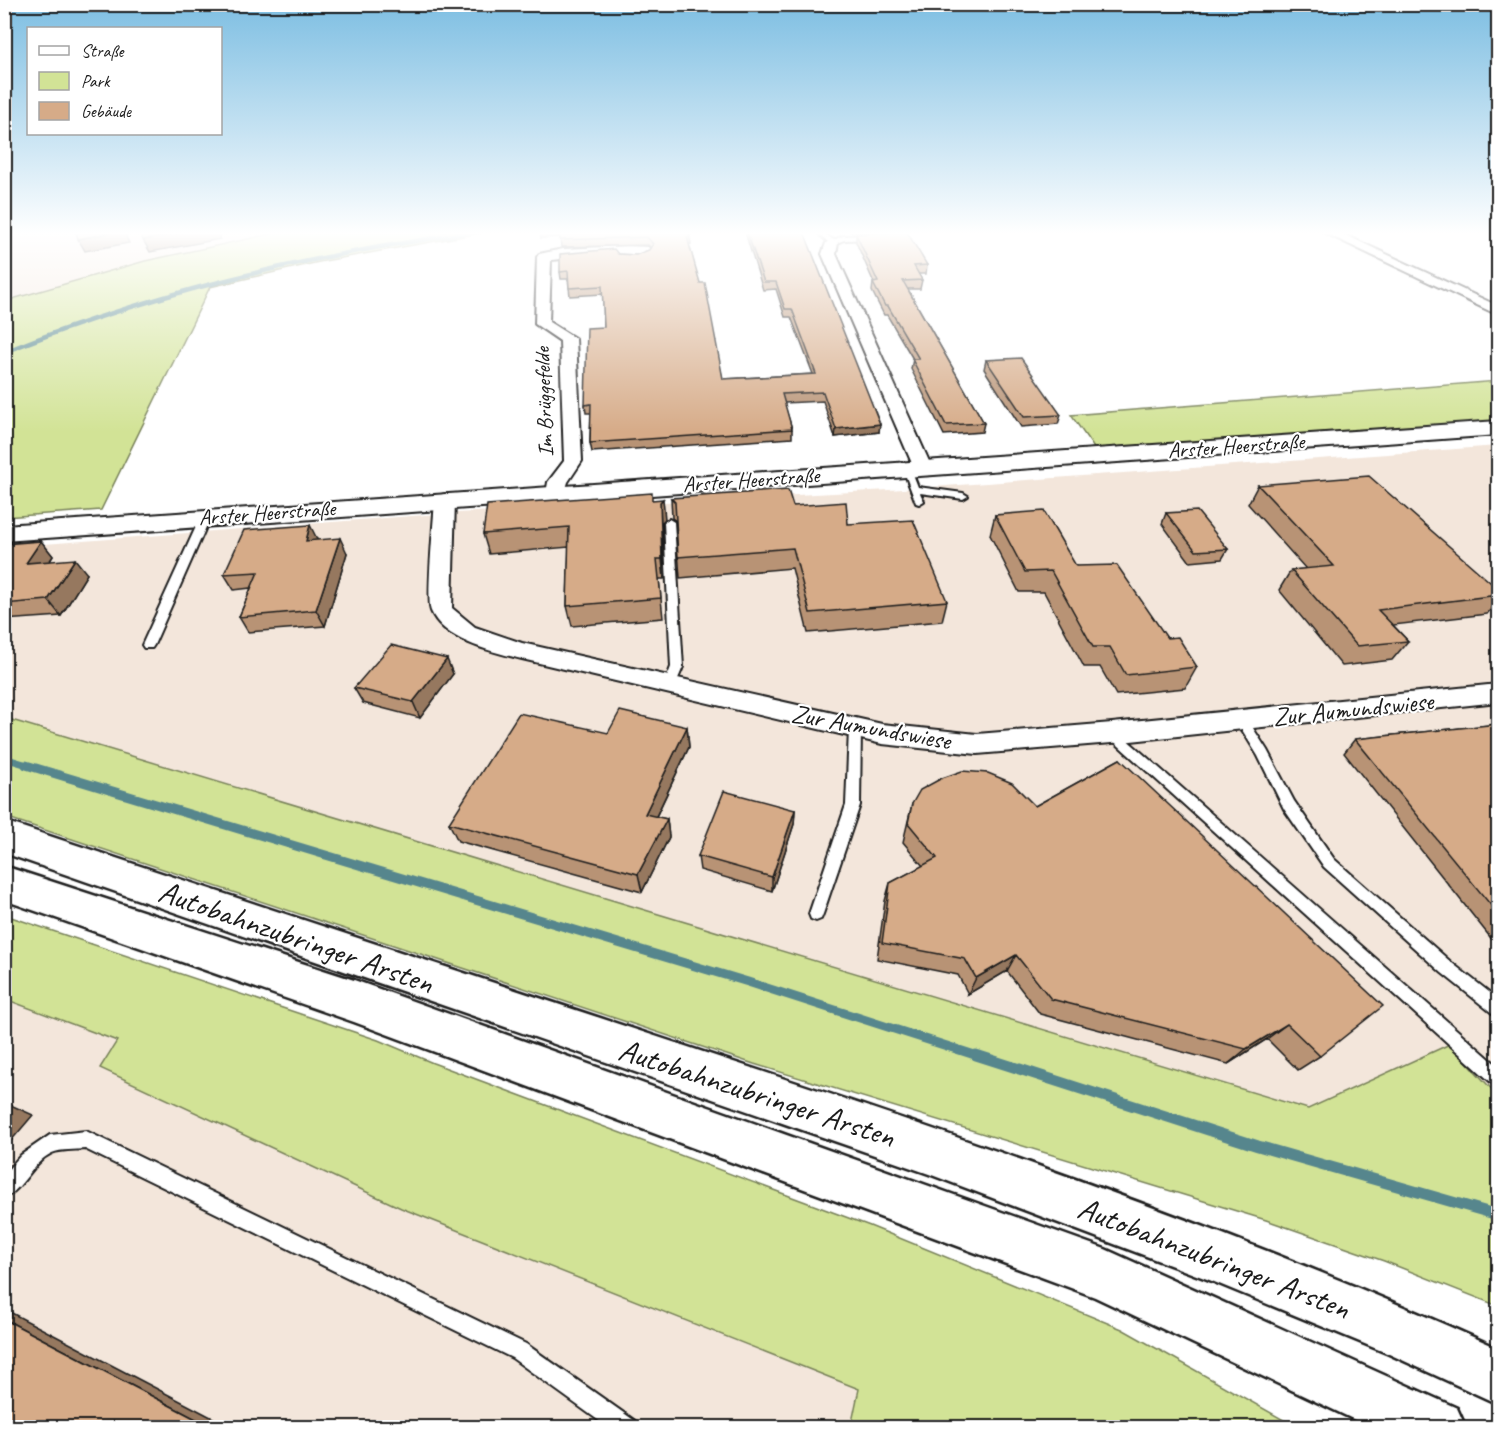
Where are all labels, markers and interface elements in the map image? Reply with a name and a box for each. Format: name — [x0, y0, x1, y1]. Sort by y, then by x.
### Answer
legend — [27, 27, 222, 135]
text: Straße — [81, 40, 125, 62]
text: Park — [81, 70, 111, 92]
text: Gebäude — [81, 100, 132, 122]
street label: Im Brüggefelde — [528, 345, 560, 457]
street label: Arster Heerstraße — [1167, 427, 1307, 465]
street label: Arster Heerstraße — [682, 461, 822, 499]
street label: Arster Heerstraße — [198, 494, 338, 532]
street label: Zur Aumundswiese — [1271, 684, 1436, 734]
street label: Zur Aumundswiese — [789, 697, 955, 758]
street label: Autobahnzubringer Arsten — [153, 871, 439, 1003]
street label: Autobahnzubringer Arsten — [614, 1029, 901, 1157]
street label: Autobahnzubringer Arsten — [1072, 1187, 1356, 1329]

